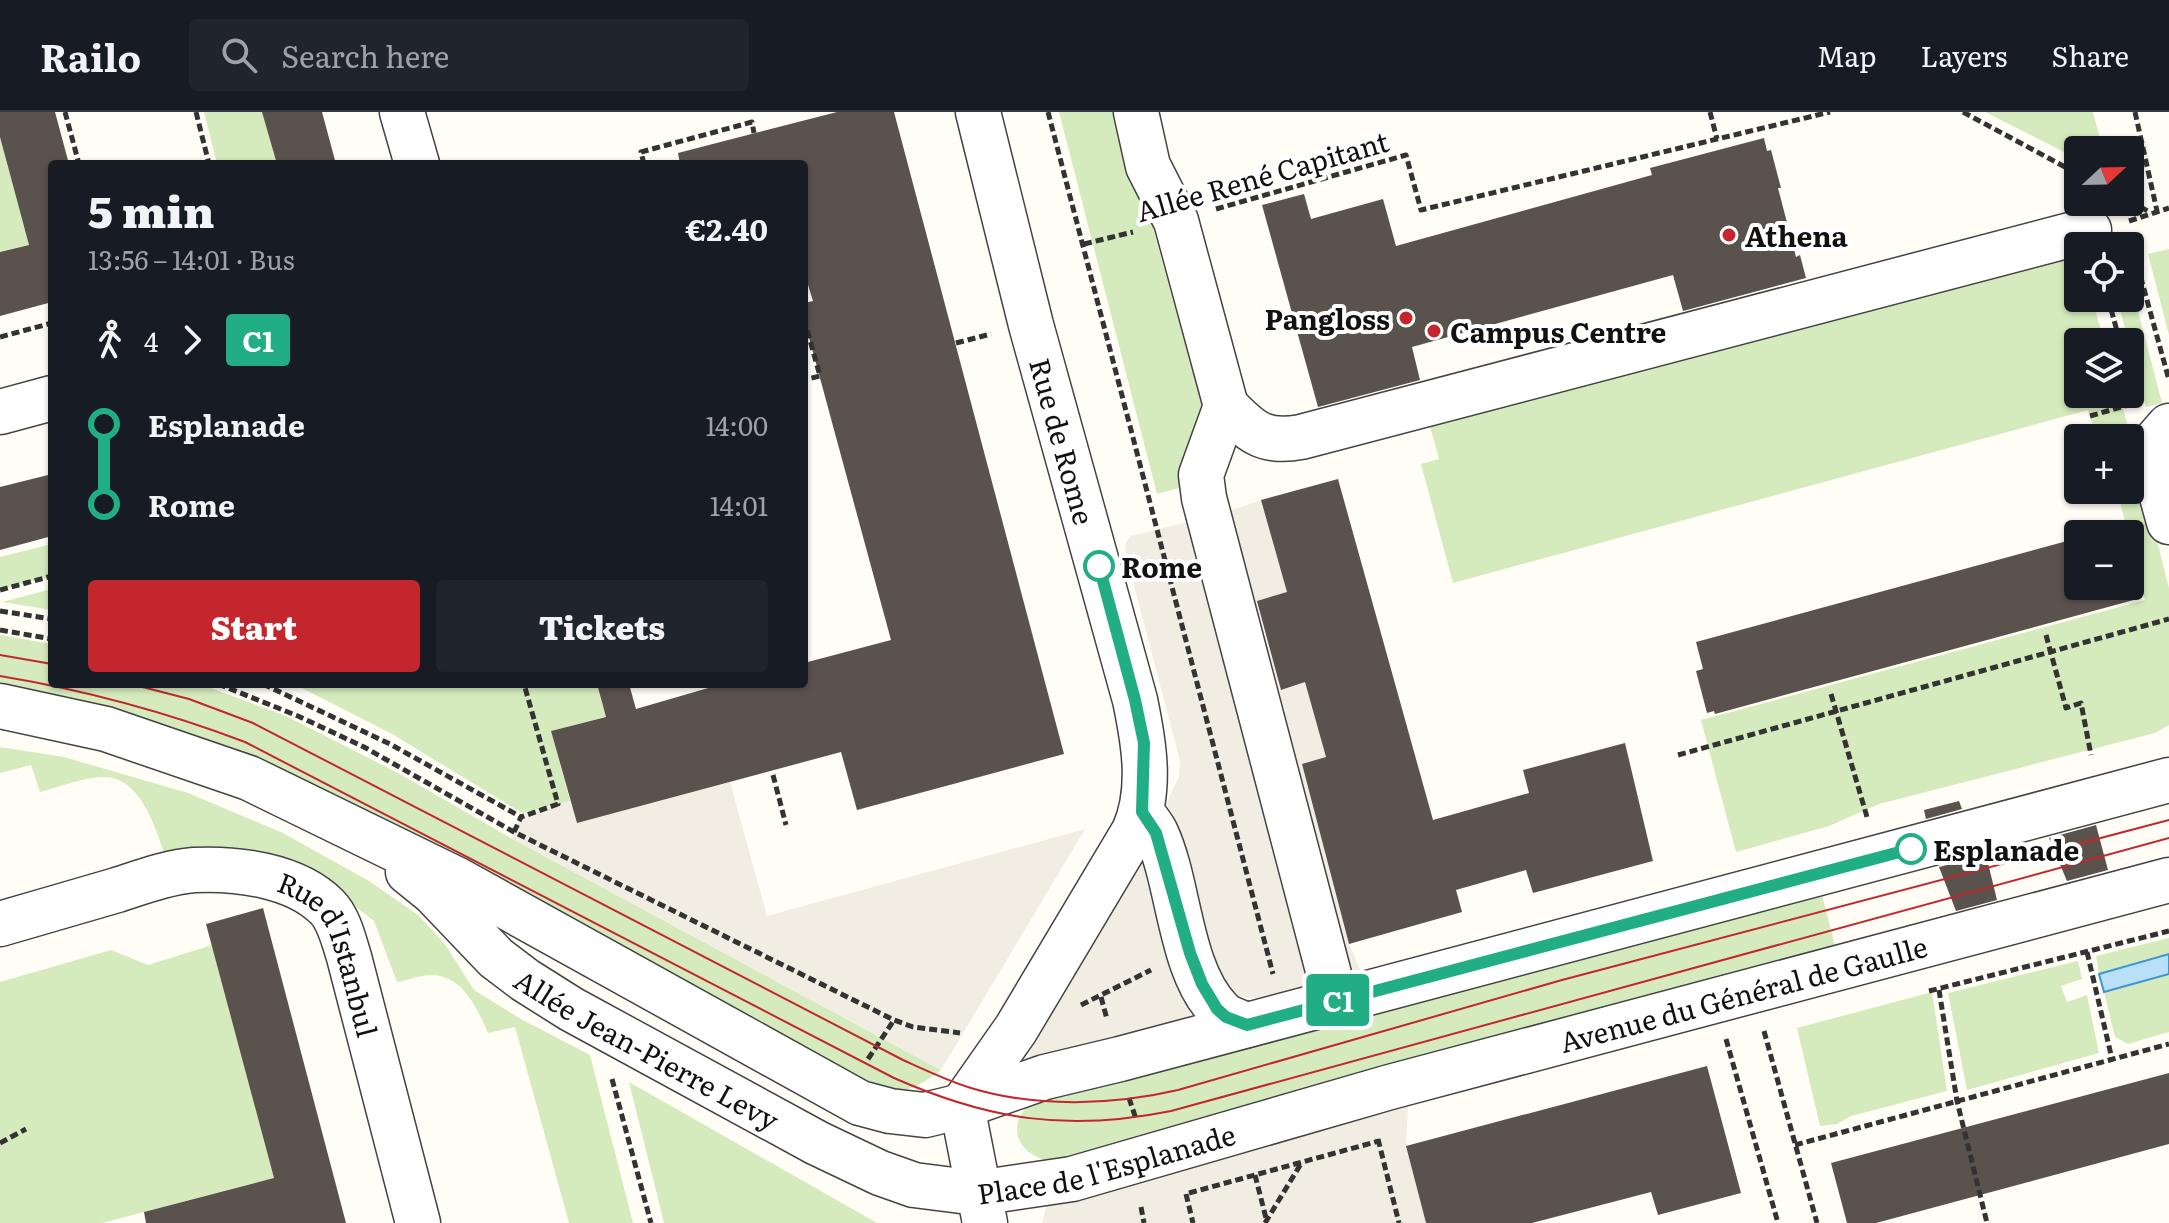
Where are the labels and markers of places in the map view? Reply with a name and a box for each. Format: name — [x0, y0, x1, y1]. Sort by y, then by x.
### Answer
place label: Athena — [1745, 214, 1849, 256]
marker: Athena — [1720, 226, 1738, 244]
place label: Pangloss — [1265, 297, 1390, 339]
marker: Pangloss — [1397, 309, 1415, 327]
place label: Campus Centre — [1450, 310, 1667, 352]
marker: Campus Centre — [1425, 322, 1443, 340]
place label: Rome — [1121, 545, 1202, 587]
marker: Rome — [1084, 551, 1114, 581]
place label: Esplanade — [1933, 828, 2080, 870]
marker: Esplanade — [1896, 834, 1926, 864]

